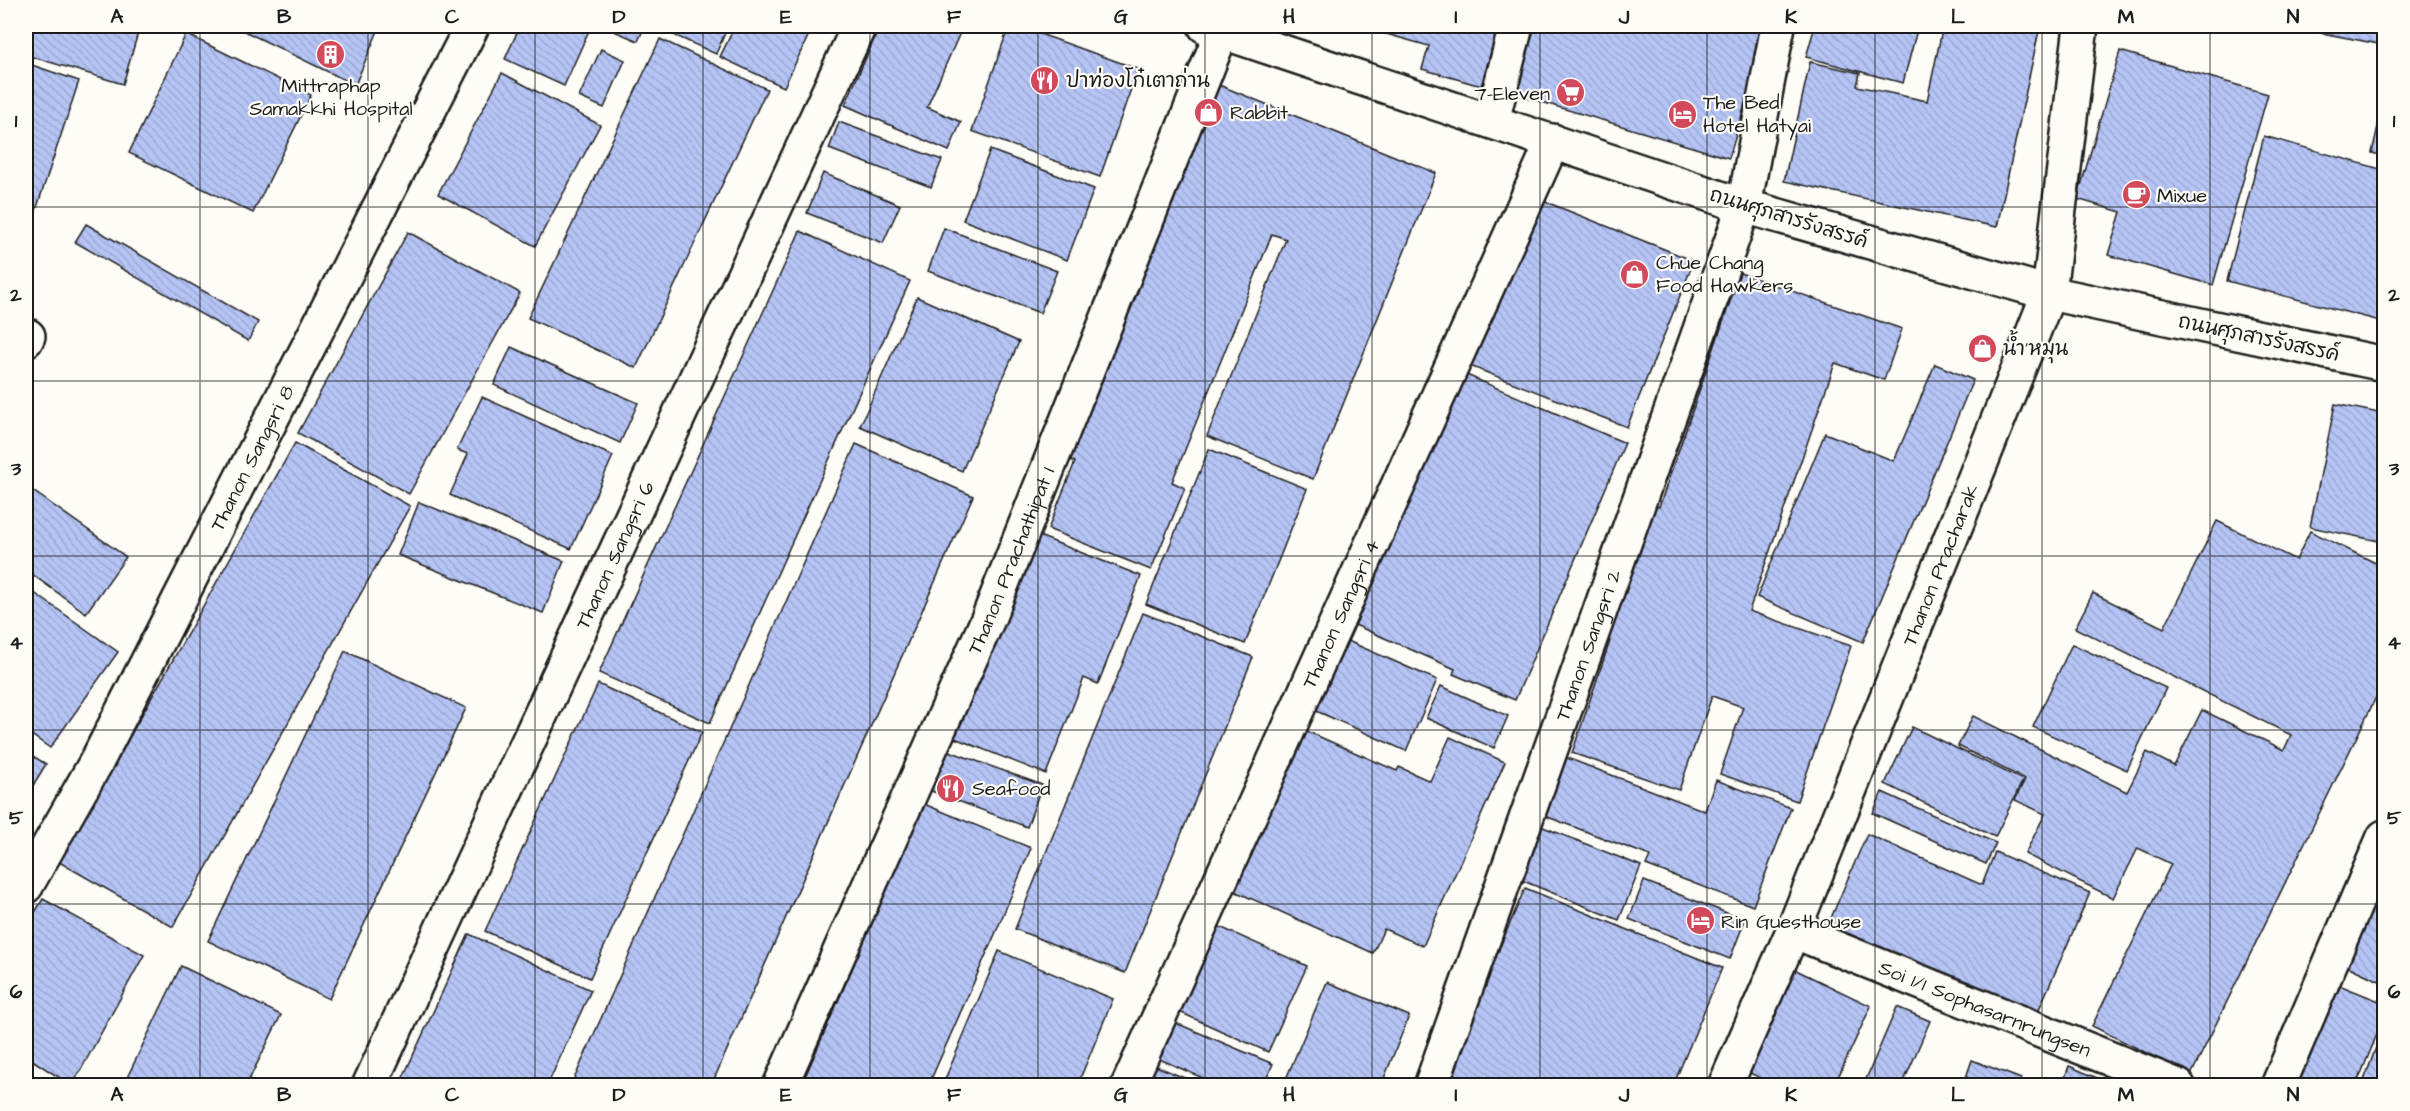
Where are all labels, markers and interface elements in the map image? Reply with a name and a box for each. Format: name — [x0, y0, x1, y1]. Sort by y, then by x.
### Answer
text: A — [111, 3, 124, 31]
text: B — [277, 3, 292, 31]
text: C — [445, 3, 460, 31]
text: D — [613, 3, 626, 31]
text: E — [780, 3, 792, 31]
text: F — [947, 3, 962, 31]
text: G — [1114, 3, 1128, 31]
text: H — [1283, 3, 1295, 31]
text: I — [1454, 3, 1458, 31]
text: J — [1618, 3, 1630, 31]
text: K — [1785, 3, 1798, 31]
text: L — [1951, 3, 1965, 31]
text: M — [2118, 3, 2135, 31]
text: N — [2287, 3, 2300, 31]
building icon: Mittraphap Samakkhi Hospital — [315, 39, 347, 71]
restaurant icon: ปาท่องโก๋เตาถ่าน — [1029, 64, 1061, 96]
place label: ปาท่องโก๋เตาถ่าน — [1066, 67, 1210, 95]
place label: Mittraphap Samakkhi Hospital — [249, 72, 413, 123]
supermarket icon: 7-Eleven — [1555, 77, 1587, 109]
place label: 7-Eleven — [1474, 80, 1550, 108]
place label: The Bed Hotel Hatyai — [1703, 89, 1811, 141]
shop icon: Rabbit — [1193, 96, 1225, 128]
hotel icon: The Bed Hotel Hatyai — [1666, 98, 1698, 130]
place label: Rabbit — [1230, 99, 1288, 127]
text: 1 — [15, 107, 18, 135]
text: 1 — [2393, 107, 2396, 135]
cafe icon: Mixue — [2120, 179, 2152, 211]
street label: ถนนศุภสารรังสรรค์ — [1706, 181, 1872, 256]
place label: Mixue — [2157, 182, 2207, 210]
place label: Chue Chang Food Hawkers — [1656, 249, 1793, 300]
shop icon: Chue Chang Food Hawkers — [1619, 258, 1651, 290]
text: 2 — [9, 281, 22, 309]
text: 2 — [2387, 281, 2400, 309]
street label: ถนนศุภสารรังสรรค์ — [2175, 307, 2342, 370]
place label: น้ำ'หมุน — [2003, 329, 2068, 364]
shop icon: น้ำ'หมุน — [1966, 332, 1998, 364]
street label: Thanon Sangsri 8 — [204, 381, 301, 536]
text: 3 — [10, 455, 22, 483]
text: 3 — [2388, 455, 2400, 483]
street label: Thanon Prachathipat 1 — [961, 463, 1062, 659]
street label: Thanon Sangsri 6 — [569, 477, 662, 634]
street label: Thanon Pracharak — [1896, 480, 1986, 650]
street label: Thanon Sangsri 4 — [1296, 535, 1387, 693]
street label: Thanon Sangsri 2 — [1549, 565, 1629, 725]
text: 4 — [9, 629, 23, 657]
text: 4 — [2387, 629, 2401, 657]
restaurant icon: Seafood — [935, 772, 967, 804]
place label: Seafood — [972, 775, 1050, 803]
text: 5 — [9, 804, 24, 832]
text: 5 — [2387, 804, 2402, 832]
hotel icon: Rin Guesthouse — [1684, 905, 1716, 937]
place label: Rin Guesthouse — [1721, 908, 1862, 936]
street label: Soi 1/1 Sophasarnrungsen — [1874, 954, 2095, 1065]
text: 6 — [10, 978, 23, 1006]
text: 6 — [2388, 978, 2401, 1006]
text: A — [111, 1081, 124, 1109]
text: B — [277, 1081, 292, 1109]
text: C — [445, 1081, 460, 1109]
text: D — [613, 1081, 626, 1109]
text: E — [780, 1081, 792, 1109]
text: F — [947, 1081, 962, 1109]
text: G — [1114, 1081, 1128, 1109]
text: H — [1283, 1081, 1295, 1109]
text: I — [1454, 1081, 1458, 1109]
text: J — [1618, 1081, 1630, 1109]
text: K — [1785, 1081, 1798, 1109]
text: L — [1951, 1081, 1965, 1109]
text: M — [2118, 1081, 2135, 1109]
text: N — [2287, 1081, 2300, 1109]

